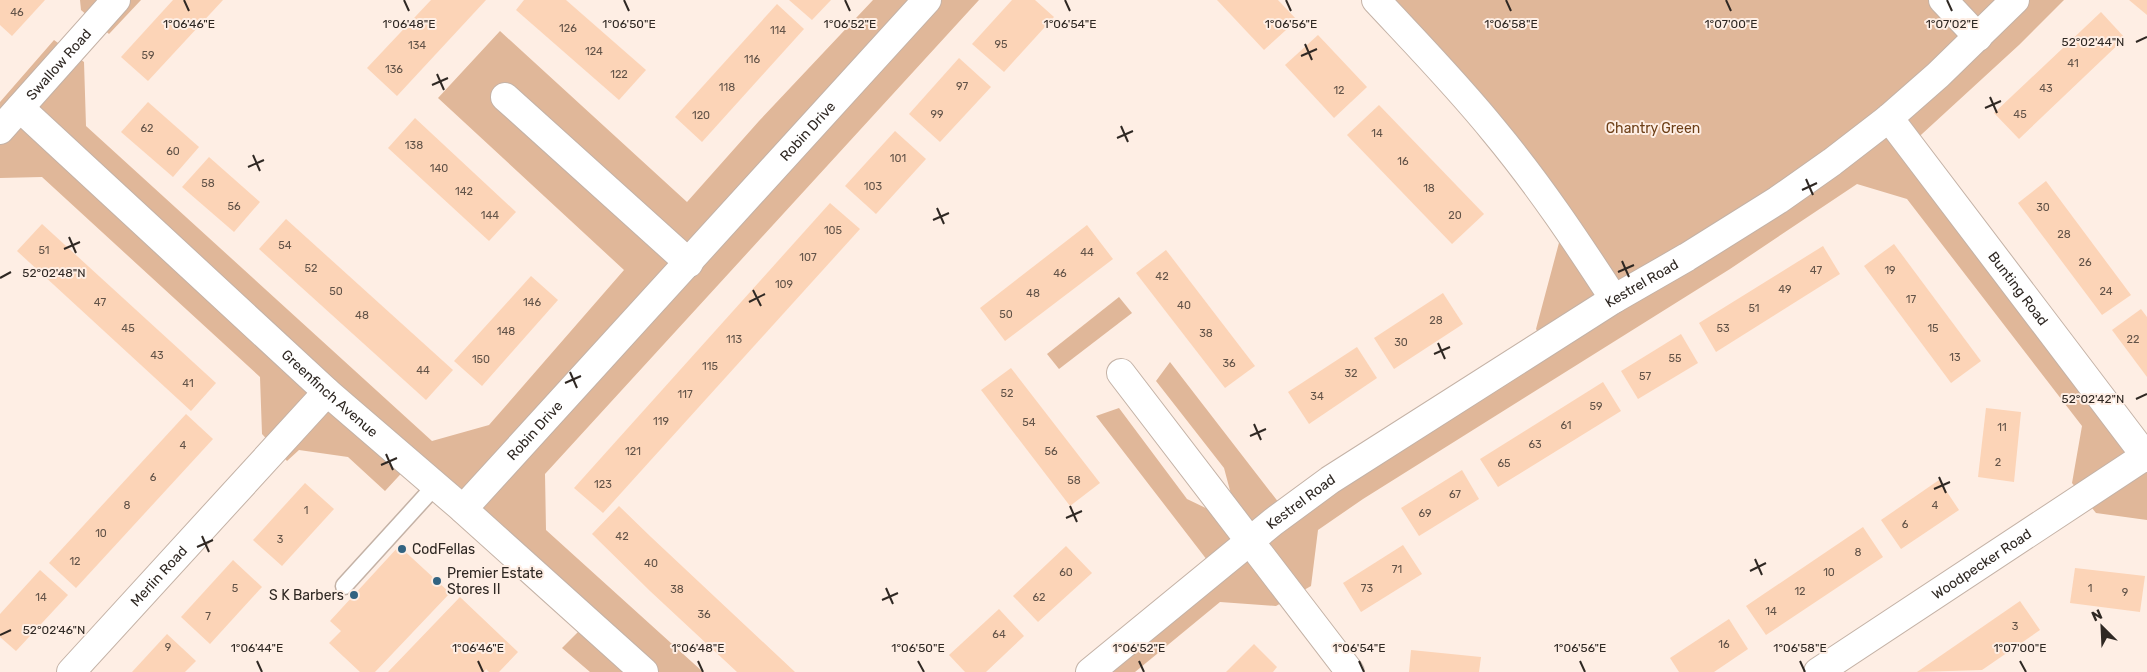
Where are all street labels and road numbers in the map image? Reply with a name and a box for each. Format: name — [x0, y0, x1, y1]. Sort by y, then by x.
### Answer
street label: Swallow Road — [23, 26, 95, 104]
street label: Robin Drive — [777, 98, 839, 165]
street label: Bunting Road — [1984, 248, 2052, 329]
street label: Kestrel Road — [1602, 256, 1681, 311]
street label: Greenfinch Avenue — [278, 346, 381, 441]
street label: Robin Drive — [504, 397, 567, 464]
street label: Kestrel Road — [1263, 471, 1339, 533]
street label: Woodpecker Road — [1929, 525, 2035, 603]
street label: Merlin Road — [127, 543, 191, 610]

